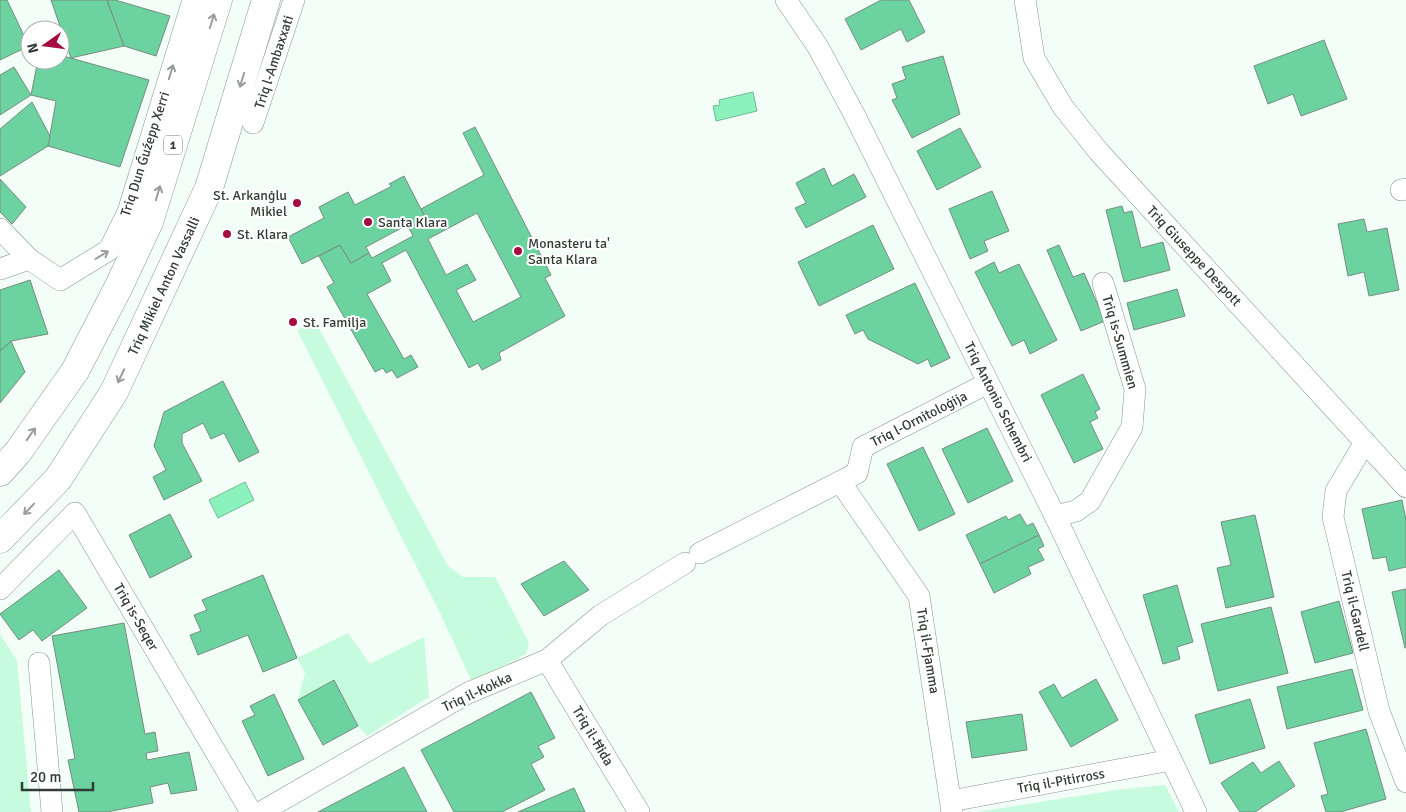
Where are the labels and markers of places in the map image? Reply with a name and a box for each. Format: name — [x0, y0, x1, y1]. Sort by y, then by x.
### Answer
place label: St. Arkanġlu Mikiel — [213, 187, 287, 220]
marker: St. Arkanġlu Mikiel — [291, 197, 303, 209]
place label: Santa Klara — [378, 214, 447, 231]
marker: Santa Klara — [362, 216, 374, 228]
place label: St. Klara — [237, 226, 288, 243]
marker: St. Klara — [221, 228, 233, 240]
place label: Monasteru ta' Santa Klara — [528, 235, 610, 268]
marker: Monasteru ta' Santa Klara — [512, 245, 524, 257]
place label: St. Familja — [303, 314, 366, 331]
marker: St. Familja — [287, 316, 299, 328]

